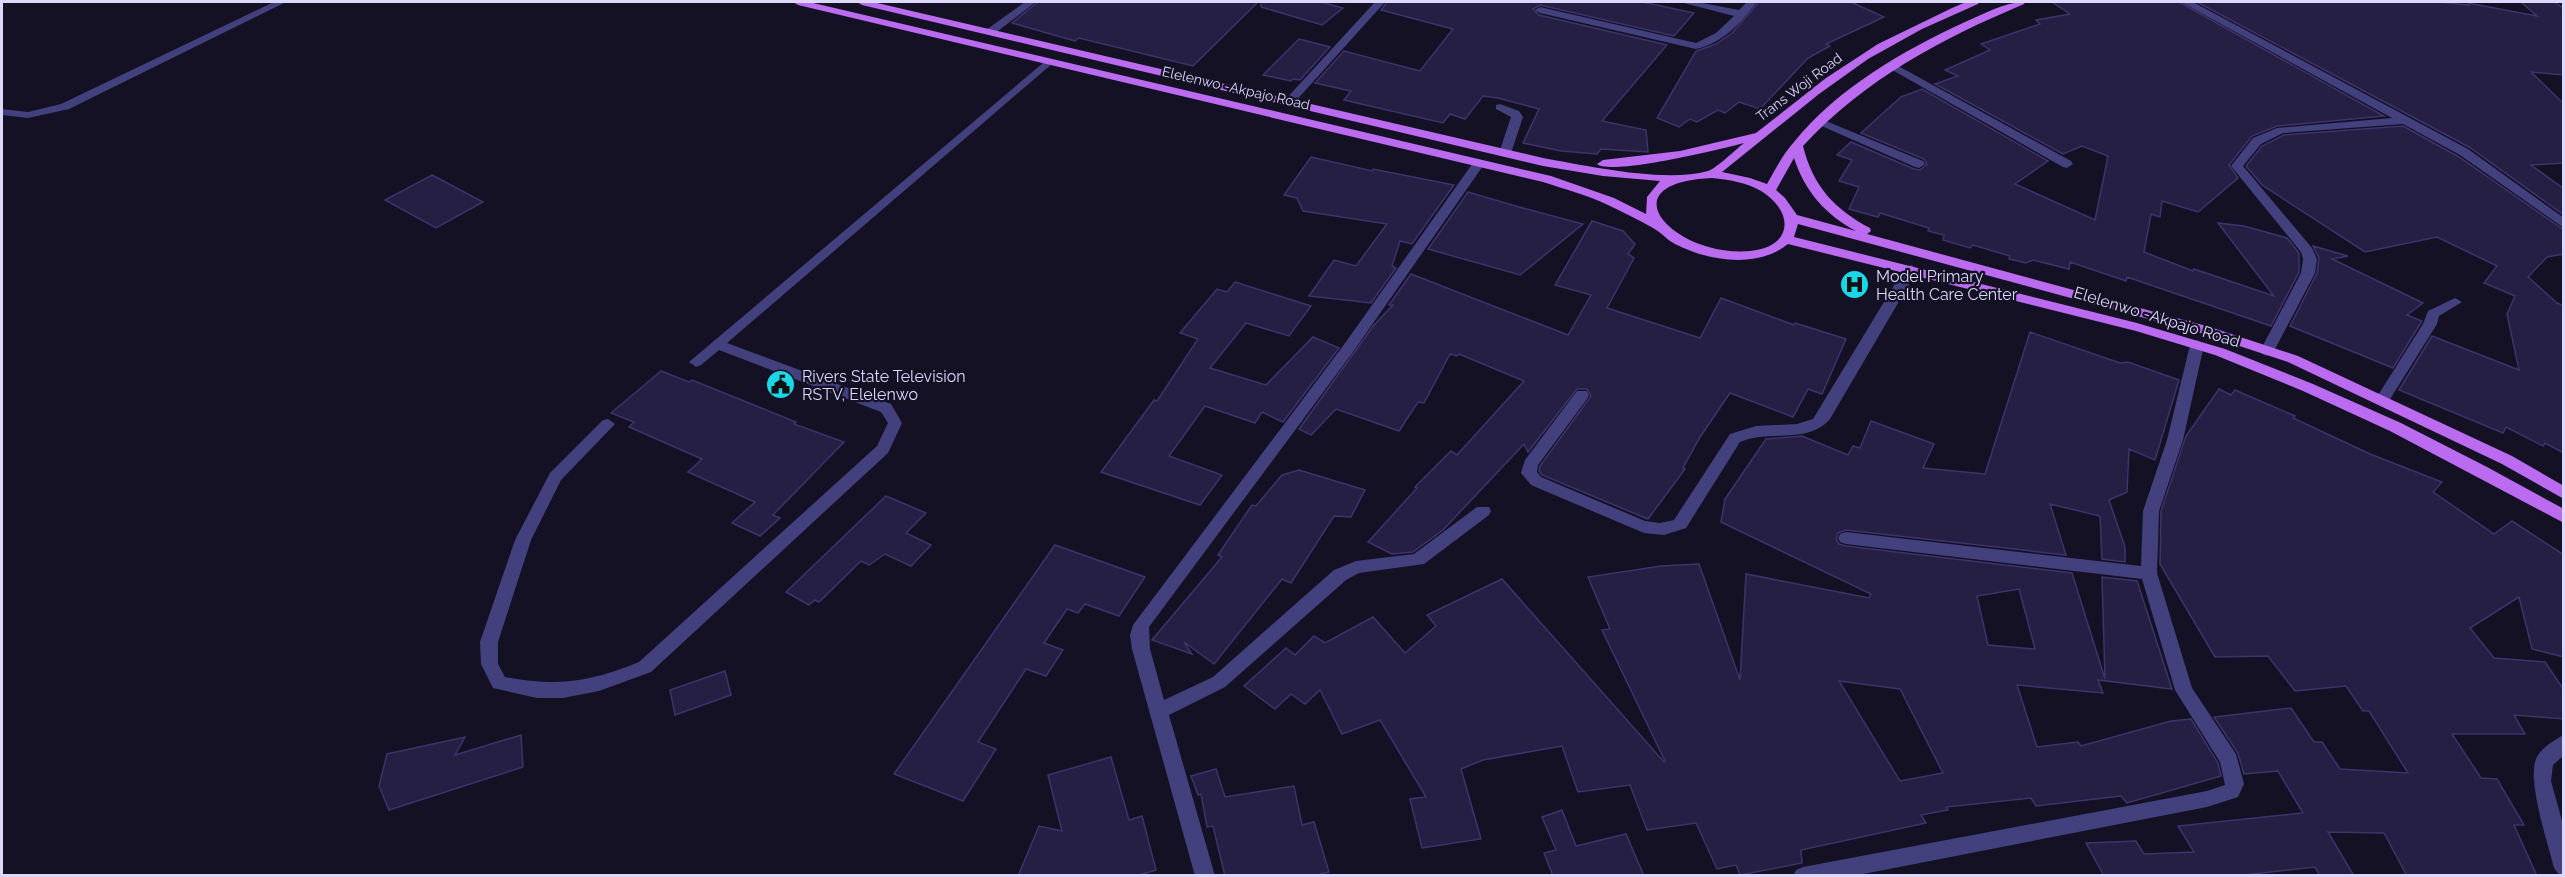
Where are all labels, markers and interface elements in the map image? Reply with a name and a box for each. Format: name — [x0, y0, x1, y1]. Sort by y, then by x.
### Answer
street label: Trans Woji Road — [1753, 50, 1845, 124]
street label: Elelenwo -Akpajo Road — [1161, 63, 1311, 113]
place label: Model Primary Health Care Center — [1876, 267, 2018, 304]
hospital icon: Model Primary Health Care Center — [1839, 269, 1871, 301]
street label: Elelenwo -Akpajo Road — [2072, 283, 2242, 351]
place label: Rivers State Television RSTV, Elelenwo — [802, 367, 966, 404]
public building icon: Rivers State Television RSTV, Elelenwo — [765, 369, 797, 401]

